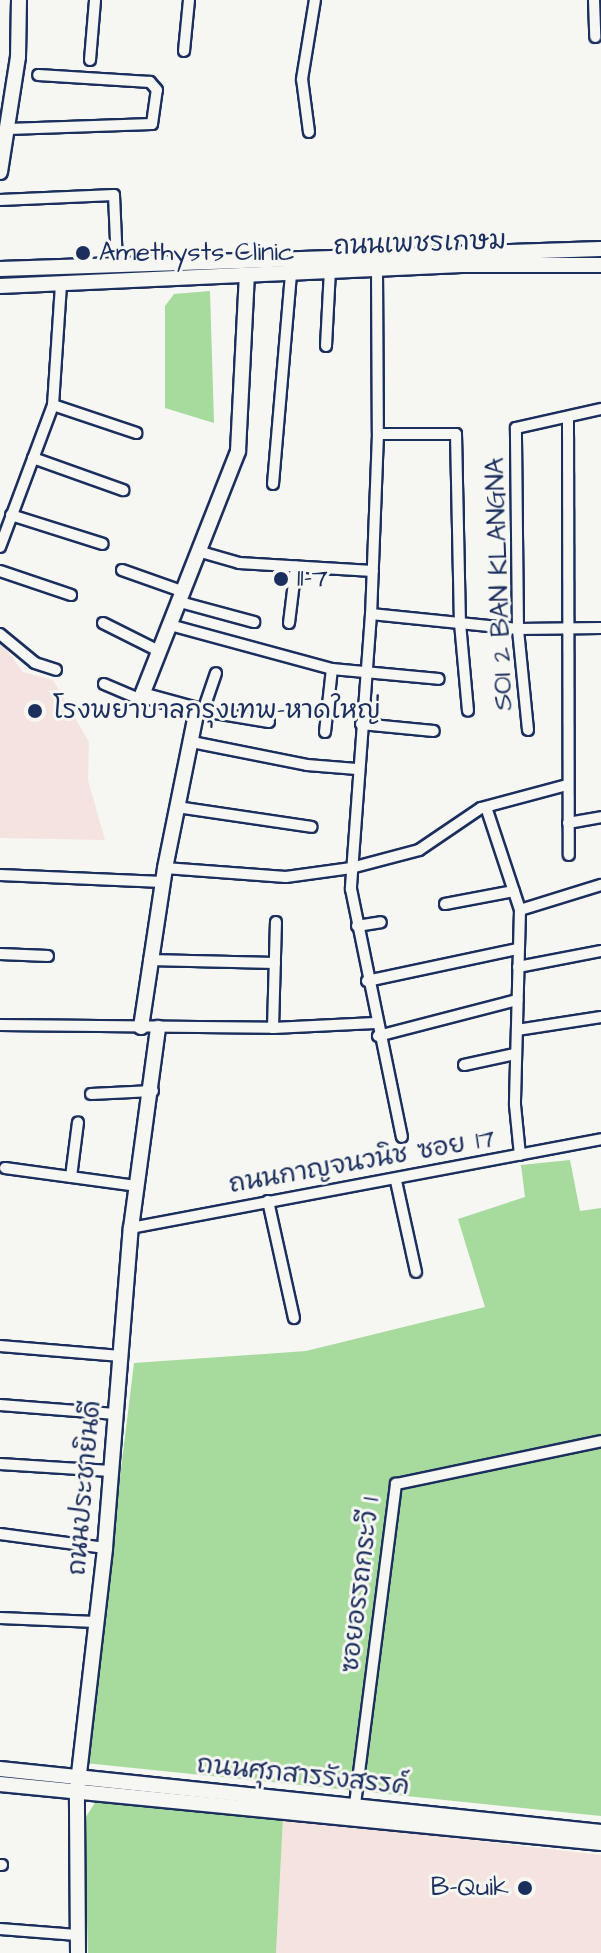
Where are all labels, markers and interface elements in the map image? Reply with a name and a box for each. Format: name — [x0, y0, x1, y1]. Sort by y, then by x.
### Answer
street label: ถนนเพชรเกษม — [333, 225, 507, 263]
place label: Amethysts Clinic — [99, 237, 294, 269]
marker: Amethysts Clinic — [74, 244, 92, 262]
street label: SOI 2 BAN KLANGNA — [480, 457, 520, 711]
place label: 11-7 — [297, 563, 328, 595]
marker: 11-7 — [272, 570, 290, 588]
place label: โรงพยาบาลกรุงเทพ-หาดใหญ่ — [53, 695, 381, 727]
marker: โรงพยาบาลกรุงเทพ-หาดใหญ่ — [24, 700, 46, 722]
street label: ถนนกาญจนวนิช ซอย 17 — [226, 1123, 498, 1201]
street label: ถนนประชายินดี — [62, 1399, 108, 1577]
street label: ซอยอรรถกระวี 1 — [335, 1496, 387, 1674]
street label: ถนนศุภสารรังสรรค์ — [195, 1749, 411, 1803]
place label: B-Quik — [431, 1872, 509, 1904]
marker: B-Quik — [516, 1879, 534, 1897]

